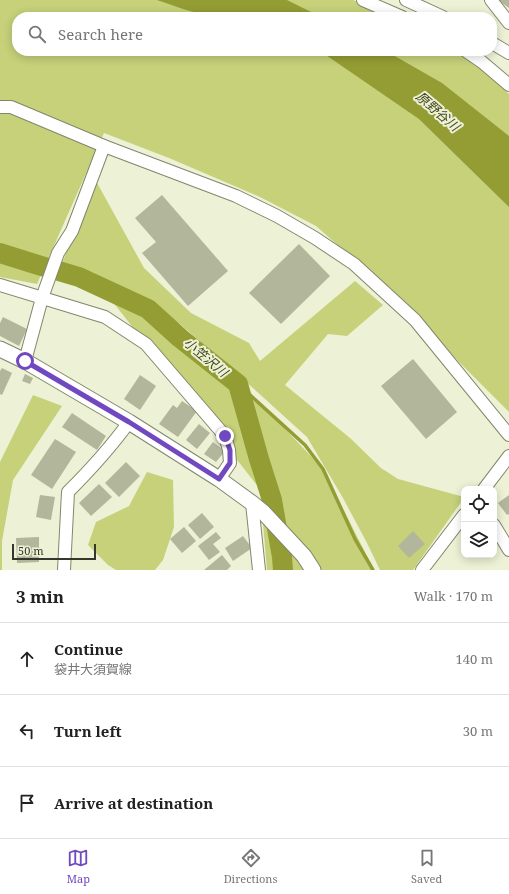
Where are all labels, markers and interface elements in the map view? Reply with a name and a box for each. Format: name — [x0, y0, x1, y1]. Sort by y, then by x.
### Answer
search box — [12, 12, 497, 56]
icon: search — [26, 23, 48, 45]
text: Search here — [58, 24, 143, 44]
water label: 原野谷川 — [412, 87, 465, 136]
water label: 小笠沢川 — [180, 333, 233, 382]
route start — [16, 352, 34, 370]
route end — [216, 427, 234, 445]
map controls — [461, 486, 497, 558]
button: locate — [461, 486, 497, 522]
button: layers — [461, 522, 497, 558]
scale bar — [12, 542, 96, 561]
text: 50 m — [18, 543, 44, 558]
text: 3 min — [16, 585, 64, 608]
text: Walk · 170 m — [414, 587, 493, 605]
text: Continue — [54, 639, 123, 659]
icon: ahead — [16, 648, 38, 670]
text: 140 m — [456, 650, 493, 668]
text: 袋井大須賀線 — [54, 660, 132, 678]
icon: left — [16, 720, 38, 742]
text: Turn left — [54, 721, 122, 741]
text: 30 m — [463, 722, 493, 740]
icon: arrive — [16, 792, 38, 814]
text: Arrive at destination — [54, 793, 213, 813]
tab: Map — [67, 847, 90, 886]
tab: Directions — [224, 847, 277, 886]
tab: Saved — [411, 847, 442, 886]

